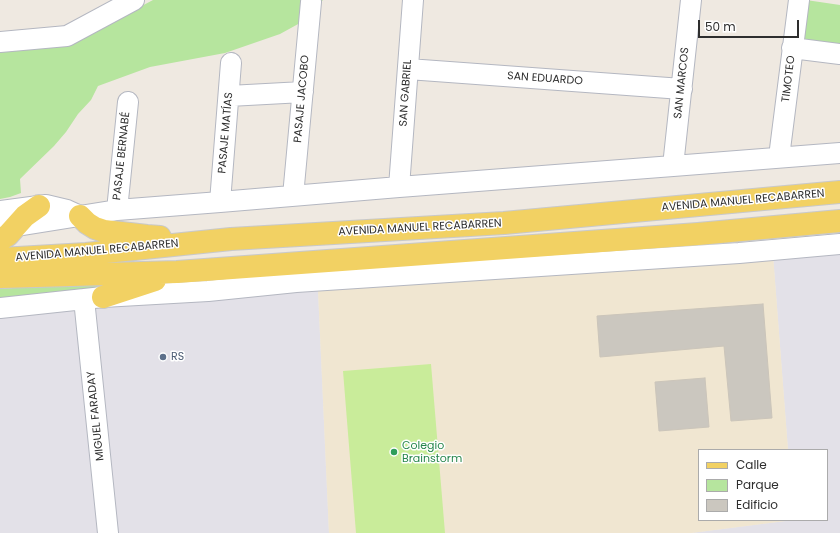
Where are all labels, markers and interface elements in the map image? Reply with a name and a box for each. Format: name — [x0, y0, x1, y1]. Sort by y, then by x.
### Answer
scale bar — [700, 12, 801, 38]
text: 50 m — [705, 18, 736, 35]
street label: SAN MARCOS — [672, 47, 692, 119]
street label: PASAJE JACOBO — [292, 55, 312, 143]
street label: TIMOTEO — [780, 55, 798, 103]
street label: SAN GABRIEL — [397, 59, 415, 127]
street label: SAN EDUARDO — [507, 70, 583, 88]
street label: PASAJE MATÍAS — [216, 92, 236, 174]
street label: PASAJE BERNABÉ — [111, 111, 133, 201]
street label: AVENIDA MANUEL RECABARREN — [661, 187, 825, 215]
street label: AVENIDA MANUEL RECABARREN — [338, 217, 502, 239]
street label: AVENIDA MANUEL RECABARREN — [15, 237, 179, 265]
place label: RS — [171, 350, 184, 364]
marker: RS — [158, 352, 168, 362]
street label: MIGUEL FARADAY — [85, 370, 107, 462]
place label: Colegio Brainstorm — [402, 439, 462, 465]
marker: Colegio Brainstorm — [389, 447, 399, 457]
legend — [698, 449, 828, 521]
text: Calle — [736, 456, 767, 473]
text: Parque — [736, 476, 779, 493]
text: Edificio — [736, 496, 778, 513]

